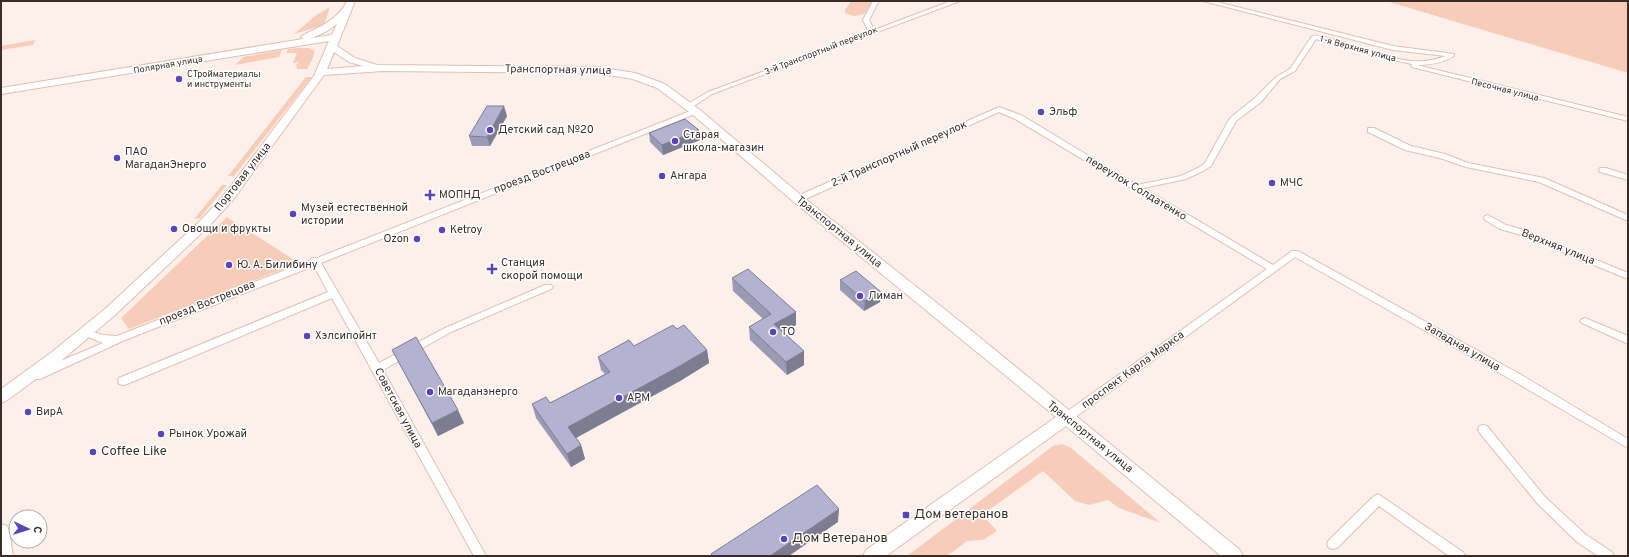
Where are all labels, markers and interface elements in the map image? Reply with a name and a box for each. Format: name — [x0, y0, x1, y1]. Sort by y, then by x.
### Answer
street label: 3-й Транспортный переулок — [763, 24, 879, 78]
street label: 1-я Верхняя улица — [1319, 34, 1398, 65]
street label: Полярная улица — [132, 53, 204, 77]
street label: Транспортная улица — [505, 62, 612, 78]
place label: СТройматериалы и инструменты — [187, 69, 260, 90]
marker: СТройматериалы и инструменты — [174, 74, 184, 84]
street label: Песочная улица — [1470, 76, 1540, 104]
place label: Эльф — [1049, 105, 1077, 119]
marker: Эльф — [1036, 107, 1046, 117]
street label: 2-й Транспортный переулок — [829, 118, 969, 190]
place label: Детский сад №20 — [498, 123, 594, 137]
marker: Детский сад №20 — [485, 125, 495, 135]
place label: Старая школа-магазин — [683, 128, 764, 155]
marker: Старая школа-магазин — [670, 136, 680, 146]
street label: Портовая улица — [212, 140, 274, 214]
place label: ПАО МагаданЭнерго — [125, 145, 206, 172]
street label: проезд Вострецова — [492, 147, 592, 197]
street label: переулок Солдатенко — [1083, 152, 1189, 224]
marker: ПАО МагаданЭнерго — [112, 153, 122, 163]
place label: Ангара — [670, 169, 707, 183]
marker: Ангара — [657, 171, 667, 181]
place label: МЧС — [1280, 176, 1303, 190]
marker: МЧС — [1267, 178, 1277, 188]
place label: МОПНД — [439, 188, 480, 202]
marker: МОПНД — [424, 189, 436, 201]
street label: Транспортная улица — [793, 193, 885, 271]
place label: Музей естественной истории — [301, 201, 408, 228]
marker: Музей естественной истории — [288, 209, 298, 219]
place label: Овощи и фрукты — [182, 222, 271, 236]
place label: Ketroy — [450, 223, 483, 237]
marker: Овощи и фрукты — [169, 224, 179, 234]
marker: Ketroy — [437, 225, 447, 235]
street label: Верхняя улица — [1519, 226, 1597, 268]
place label: Ozon — [383, 232, 409, 246]
marker: Ozon — [412, 234, 422, 244]
place label: Станция скорой помощи — [501, 256, 583, 283]
place label: Ю. А. Билибину — [237, 258, 318, 272]
marker: Ю. А. Билибину — [224, 260, 234, 270]
marker: Станция скорой помощи — [486, 263, 498, 275]
street label: проезд Вострецова — [157, 277, 257, 329]
place label: Лиман — [868, 289, 903, 303]
marker: Лиман — [855, 291, 865, 301]
street label: Западная улица — [1422, 320, 1503, 374]
place label: ТО — [781, 325, 795, 339]
marker: ТО — [768, 327, 778, 337]
street label: проспект Карла Маркса — [1079, 328, 1187, 412]
place label: Хэлсипойнт — [315, 329, 377, 343]
marker: Хэлсипойнт — [302, 331, 312, 341]
street label: Советская улица — [371, 366, 425, 451]
place label: Магаданэнерго — [438, 385, 518, 399]
marker: Магаданэнерго — [425, 387, 435, 397]
place label: АРМ — [627, 391, 650, 405]
marker: АРМ — [614, 393, 624, 403]
street label: Транспортная улица — [1044, 398, 1136, 476]
place label: ВирА — [36, 405, 63, 419]
marker: ВирА — [23, 407, 33, 417]
place label: Рынок Урожай — [169, 427, 247, 441]
marker: Рынок Урожай — [156, 429, 166, 439]
place label: Coffee Like — [101, 444, 167, 460]
marker: Coffee Like — [88, 447, 98, 457]
place label: Дом ветеранов — [914, 507, 1008, 523]
north arrow — [8, 509, 48, 549]
marker: Дом ветеранов — [901, 510, 911, 520]
text: С — [30, 526, 44, 534]
place label: Дом Ветеранов — [792, 531, 888, 547]
marker: Дом Ветеранов — [779, 534, 789, 544]

